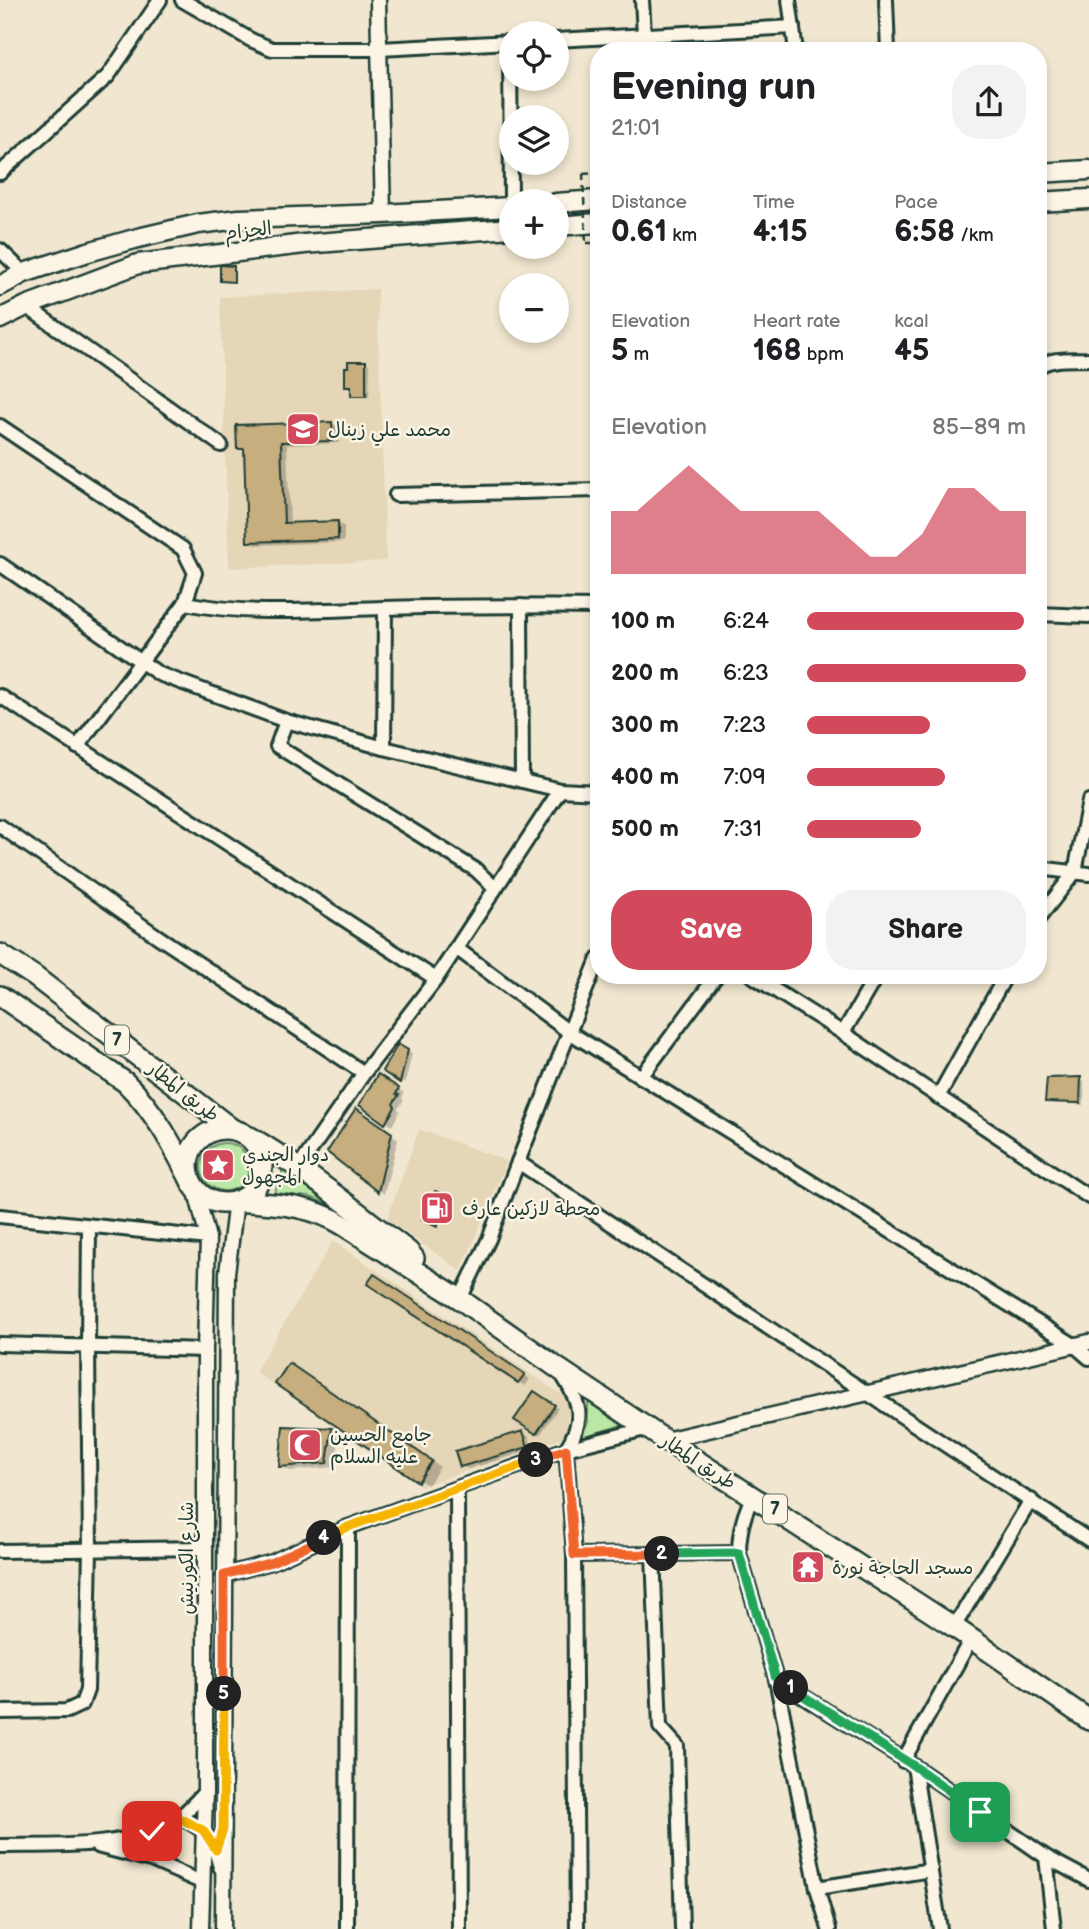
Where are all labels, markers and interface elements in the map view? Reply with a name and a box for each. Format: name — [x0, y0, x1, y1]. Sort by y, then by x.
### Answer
map controls — [499, 21, 569, 343]
button: locate — [499, 21, 569, 91]
text: Evening run — [611, 65, 816, 110]
button: share — [952, 65, 1026, 139]
button: layers — [499, 105, 569, 175]
text: 21:01 — [611, 114, 660, 142]
button: + — [499, 189, 569, 259]
text: Distance — [611, 191, 687, 214]
text: Time — [753, 191, 795, 214]
text: Pace — [894, 191, 938, 214]
text: 0.61 — [611, 214, 667, 250]
text: 4:15 — [753, 214, 807, 250]
text: 6:58 — [894, 214, 955, 250]
street label: الحزام — [223, 217, 273, 248]
text: km — [667, 224, 697, 247]
text: /km — [955, 224, 994, 247]
button: − — [499, 273, 569, 343]
text: Elevation — [611, 310, 690, 333]
text: Heart rate — [753, 310, 840, 333]
text: kcal — [894, 310, 928, 333]
text: 5 — [611, 333, 628, 369]
text: 168 — [753, 333, 802, 369]
text: 45 — [894, 333, 929, 369]
text: m — [628, 343, 649, 366]
text: bpm — [802, 343, 844, 366]
school or university icon: محمد علي زينال — [284, 410, 322, 448]
text: Elevation — [611, 413, 707, 441]
text: 85–89 m — [932, 413, 1026, 441]
place label: محمد علي زينال — [328, 419, 451, 446]
text: 100 m — [611, 607, 675, 635]
text: 6:24 — [723, 607, 769, 635]
text: 200 m — [611, 659, 679, 687]
text: 6:23 — [723, 659, 769, 687]
text: 300 m — [611, 711, 679, 739]
text: 7:23 — [723, 711, 766, 739]
text: 400 m — [611, 763, 679, 791]
text: 7:09 — [723, 763, 766, 791]
text: 500 m — [611, 815, 679, 843]
text: 7:31 — [723, 815, 762, 843]
button: Save — [611, 890, 812, 970]
button: Share — [826, 890, 1026, 970]
road number: 7 — [105, 1026, 129, 1055]
street label: طريق المطار — [141, 1056, 224, 1127]
place label: دوار الجندي المجهول — [242, 1144, 329, 1189]
place icon: دوار الجندي المجهول — [199, 1146, 237, 1184]
fuel station icon: محطة لازكين عارف — [418, 1189, 456, 1227]
place label: محطة لازكين عارف — [462, 1198, 600, 1221]
place label: جامع الحسين عليه السلام — [330, 1424, 432, 1471]
mosque icon: جامع الحسين عليه السلام — [286, 1426, 324, 1464]
street label: طريق المطار — [655, 1428, 740, 1495]
pin: 3 — [518, 1442, 554, 1478]
text: 3 — [530, 1448, 541, 1471]
road number: 7 — [763, 1494, 787, 1524]
street label: شارع الكورنيش — [176, 1501, 200, 1615]
pin: 4 — [306, 1520, 342, 1556]
text: 4 — [318, 1526, 329, 1549]
pin: 2 — [644, 1536, 680, 1572]
text: 2 — [656, 1542, 667, 1565]
temple icon: مسجد الحاجة نورة — [789, 1548, 827, 1586]
place label: مسجد الحاجة نورة — [832, 1557, 973, 1580]
pin: 1 — [774, 1670, 808, 1706]
pin: 5 — [206, 1676, 242, 1712]
text: 1 — [787, 1676, 795, 1699]
text: 5 — [218, 1682, 229, 1705]
pin — [950, 1782, 1010, 1842]
icon: arrive — [961, 1793, 999, 1831]
pin — [122, 1801, 182, 1861]
icon: check — [133, 1812, 171, 1850]

